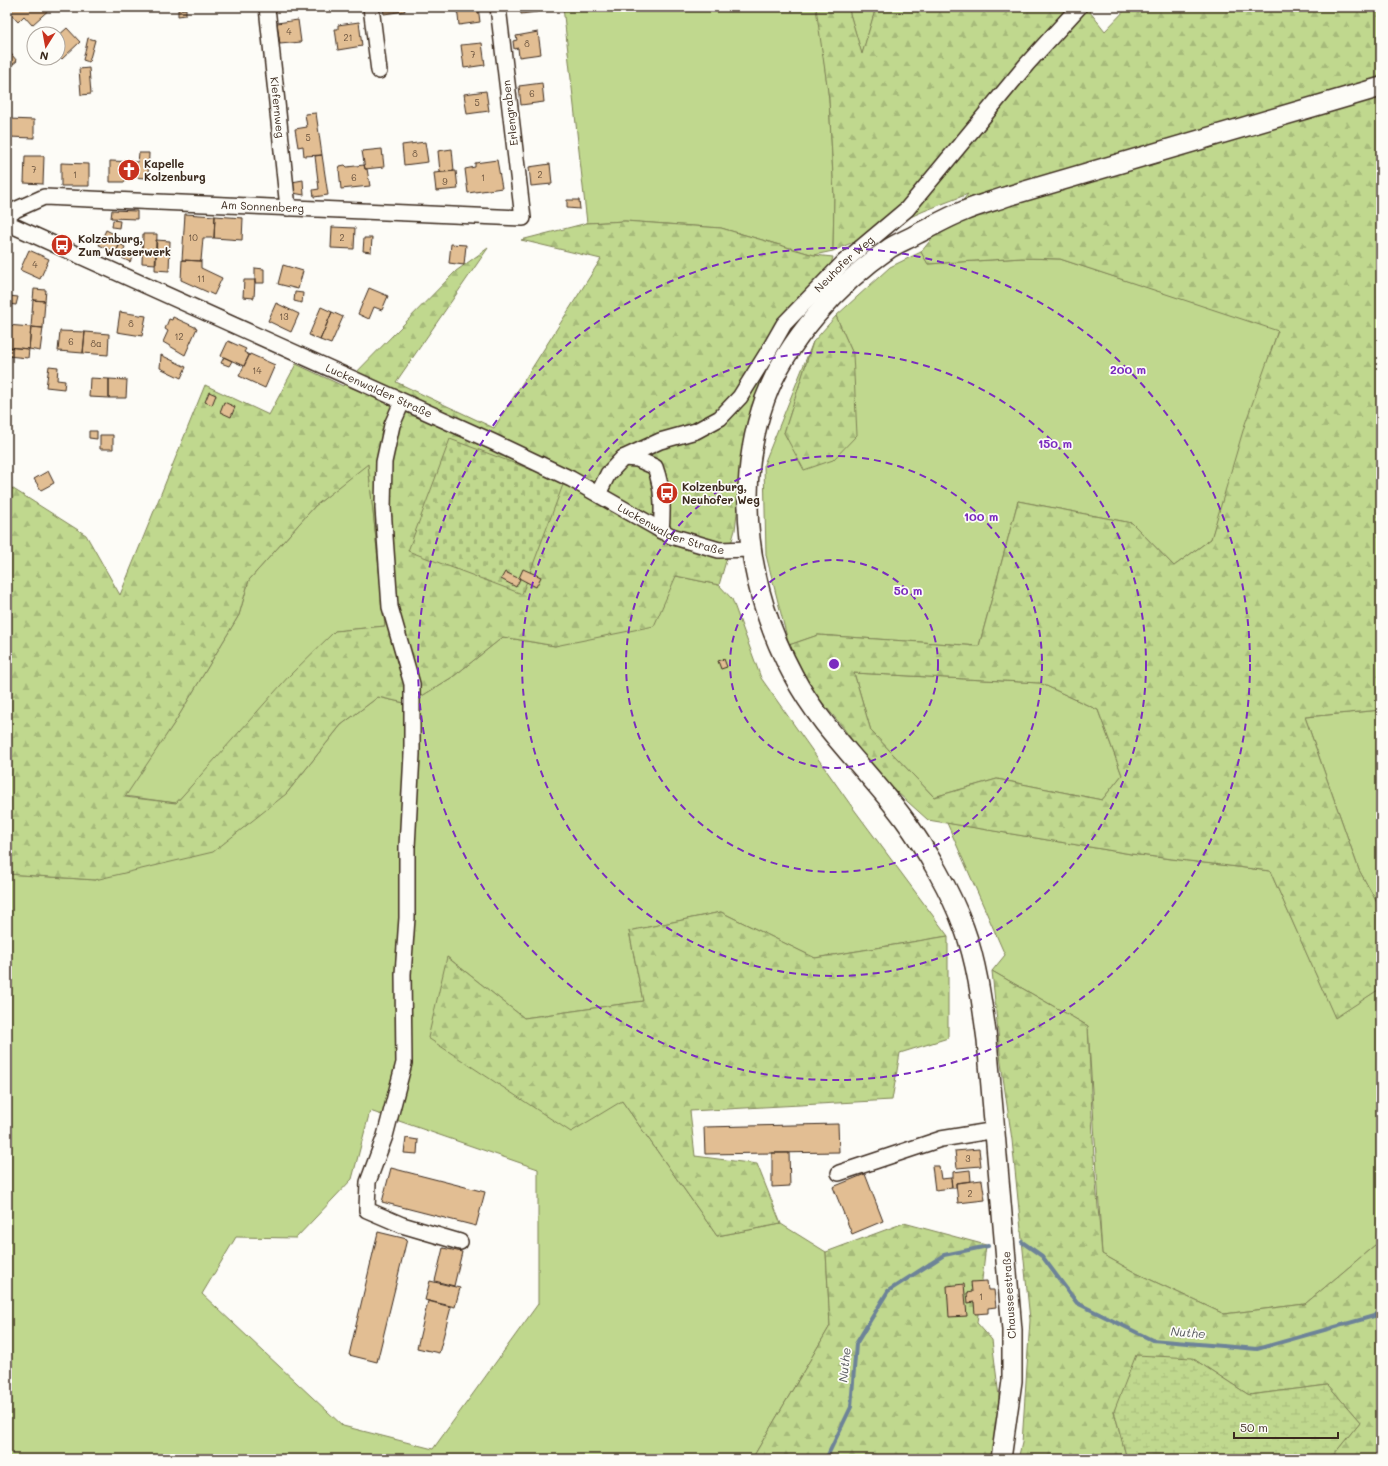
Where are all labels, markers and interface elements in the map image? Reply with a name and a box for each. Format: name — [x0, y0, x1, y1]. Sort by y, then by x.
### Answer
north arrow — [26, 26, 66, 66]
house number: 4 — [286, 26, 292, 37]
house number: 21 — [343, 32, 353, 43]
house number: 8 — [524, 38, 530, 49]
text: N — [38, 48, 50, 64]
house number: 7 — [470, 49, 476, 60]
street label: Kiefernweg — [267, 76, 289, 139]
street label: Erlengraben — [498, 79, 521, 147]
house number: 6 — [529, 88, 535, 99]
house number: 5 — [474, 97, 480, 108]
house number: 5 — [305, 132, 311, 143]
house number: 8 — [412, 148, 418, 159]
place label: Kapelle Kolzenburg — [144, 156, 206, 184]
church icon: Kapelle Kolzenburg — [116, 157, 142, 183]
house number: 7 — [31, 164, 37, 175]
house number: 1 — [73, 169, 77, 180]
house number: 2 — [537, 169, 543, 180]
house number: 6 — [351, 172, 357, 183]
house number: 1 — [481, 172, 485, 183]
house number: 9 — [442, 176, 448, 187]
street label: Am Sonnenberg — [220, 197, 304, 215]
place label: Kolzenburg, Zum Wasserwerk — [78, 231, 171, 259]
bus stop icon: Kolzenburg, Zum Wasserwerk — [49, 232, 75, 258]
house number: 10 — [188, 232, 198, 243]
house number: 2 — [339, 232, 345, 243]
street label: Neuhofer Weg — [811, 232, 877, 295]
house number: 4 — [32, 259, 38, 270]
house number: 11 — [197, 273, 205, 284]
house number: 13 — [279, 311, 289, 322]
house number: 8 — [128, 318, 134, 329]
house number: 12 — [174, 331, 184, 342]
house number: 6 — [68, 336, 74, 347]
house number: 8a — [90, 338, 102, 349]
street label: Luckenwalder Straße — [324, 360, 435, 421]
text: 200 m — [1110, 361, 1146, 377]
house number: 14 — [252, 365, 262, 376]
text: 150 m — [1038, 435, 1072, 451]
place label: Kolzenburg, Neuhofer Weg — [682, 479, 760, 507]
bus stop icon: Kolzenburg, Neuhofer Weg — [654, 480, 680, 506]
street label: Luckenwalder Straße — [615, 499, 725, 557]
text: 100 m — [964, 508, 998, 524]
text: 50 m — [894, 582, 922, 598]
centre of rings — [827, 657, 841, 671]
house number: 3 — [965, 1153, 971, 1164]
house number: 2 — [967, 1188, 973, 1199]
street label: Chausseestraße — [998, 1251, 1019, 1339]
house number: 1 — [979, 1291, 983, 1302]
water label: Nuthe — [1170, 1323, 1206, 1341]
water label: Nuthe — [834, 1347, 854, 1383]
scale bar — [1234, 1414, 1338, 1440]
text: 50 m — [1240, 1419, 1268, 1435]

